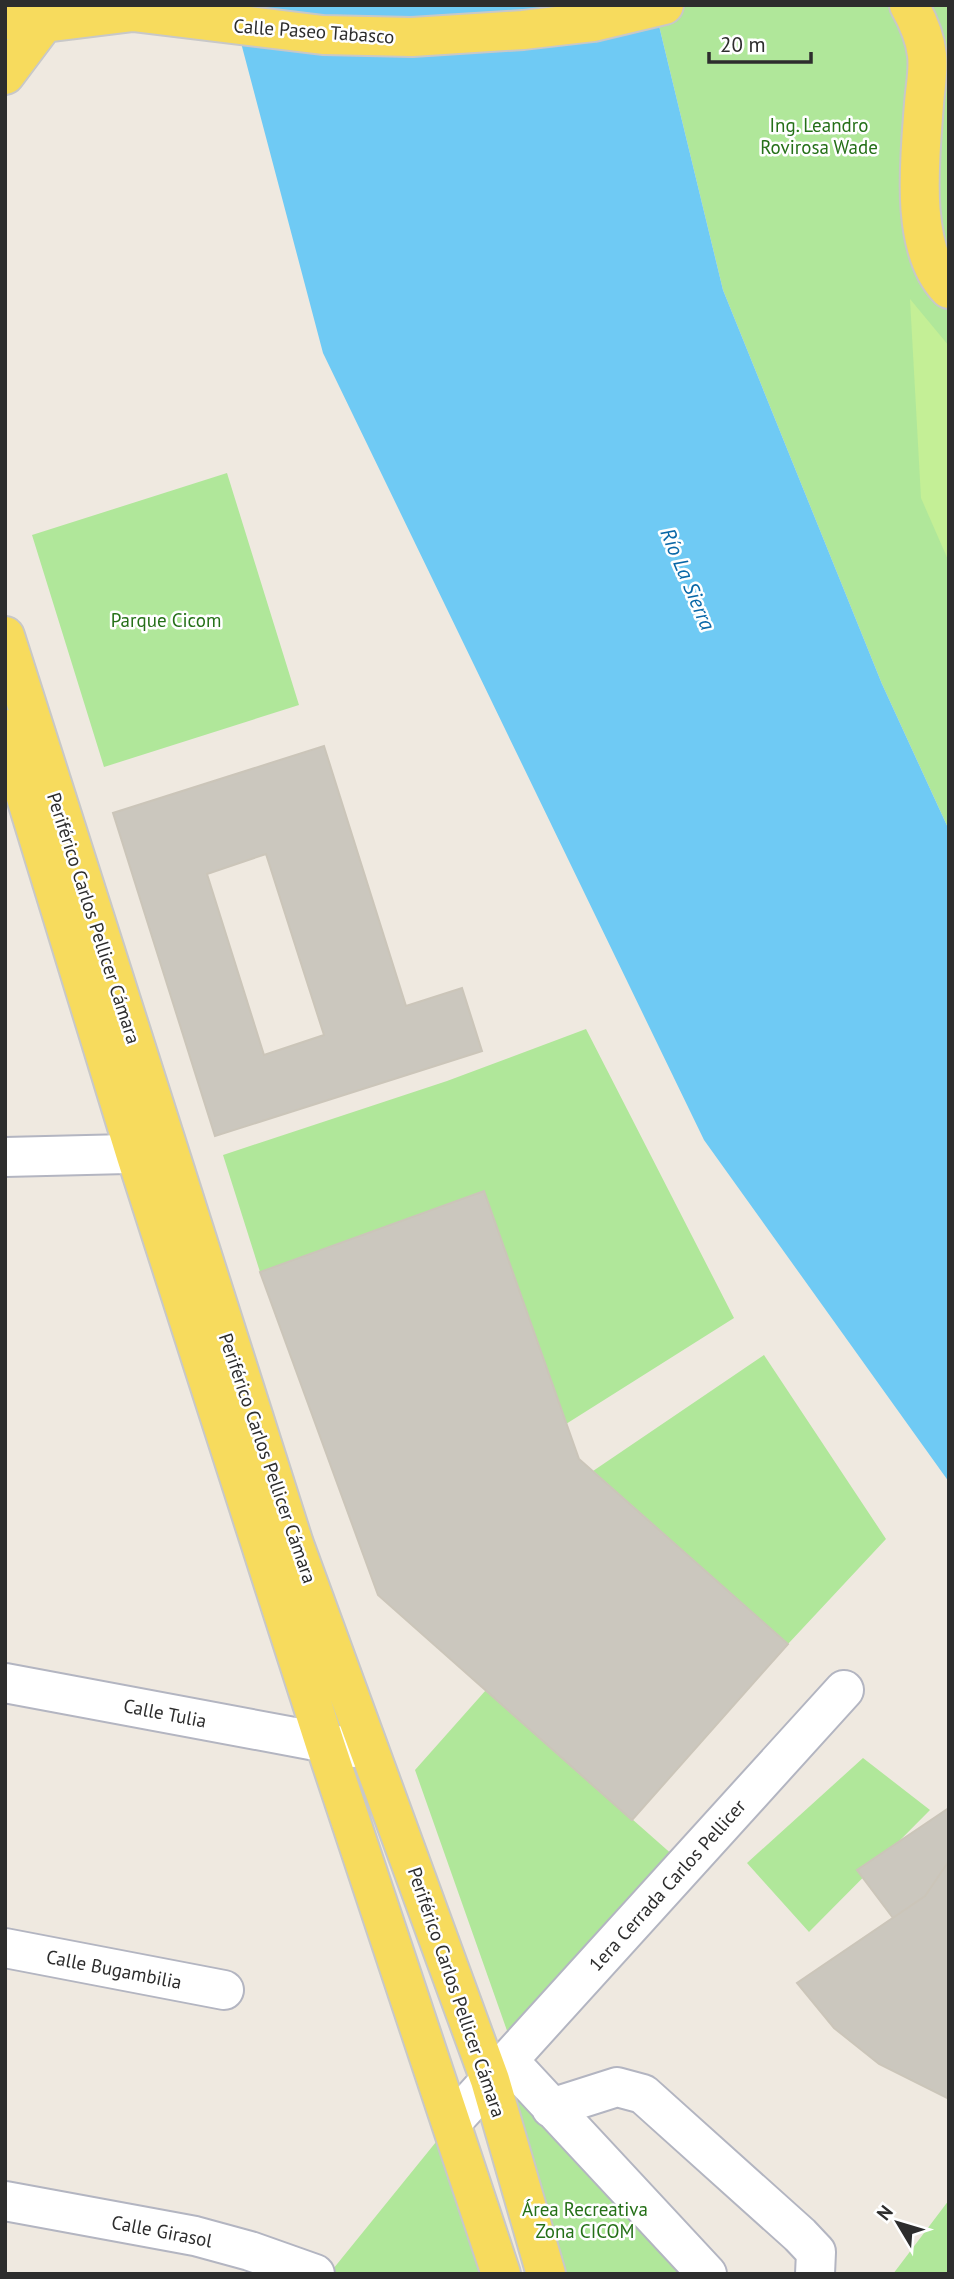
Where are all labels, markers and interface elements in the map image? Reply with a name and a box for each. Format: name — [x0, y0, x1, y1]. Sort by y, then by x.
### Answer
street label: Calle Paseo Tabasco — [233, 13, 395, 49]
scale bar — [709, 21, 810, 65]
text: 20 m — [720, 31, 766, 58]
park label: Ing. Leandro Rovirosa Wade — [760, 113, 878, 159]
water label: Río La Sierra — [654, 524, 722, 635]
park label: Parque Cicom — [111, 608, 221, 632]
street label: Periférico Carlos Pellicer Cámara — [42, 789, 146, 1047]
street label: Periférico Carlos Pellicer Cámara — [214, 1330, 322, 1586]
street label: Calle Tulia — [121, 1693, 209, 1733]
street label: 1era Cerrada Carlos Pellicer — [583, 1794, 751, 1976]
street label: Periférico Carlos Pellicer Cámara — [403, 1864, 511, 2120]
street label: Calle Bugambilia — [44, 1944, 184, 1994]
north arrow — [863, 2188, 933, 2258]
park label: Área Recreativa Zona CICOM — [522, 2197, 648, 2243]
text: N — [871, 2200, 898, 2225]
street label: Calle Girasol — [110, 2209, 215, 2253]

